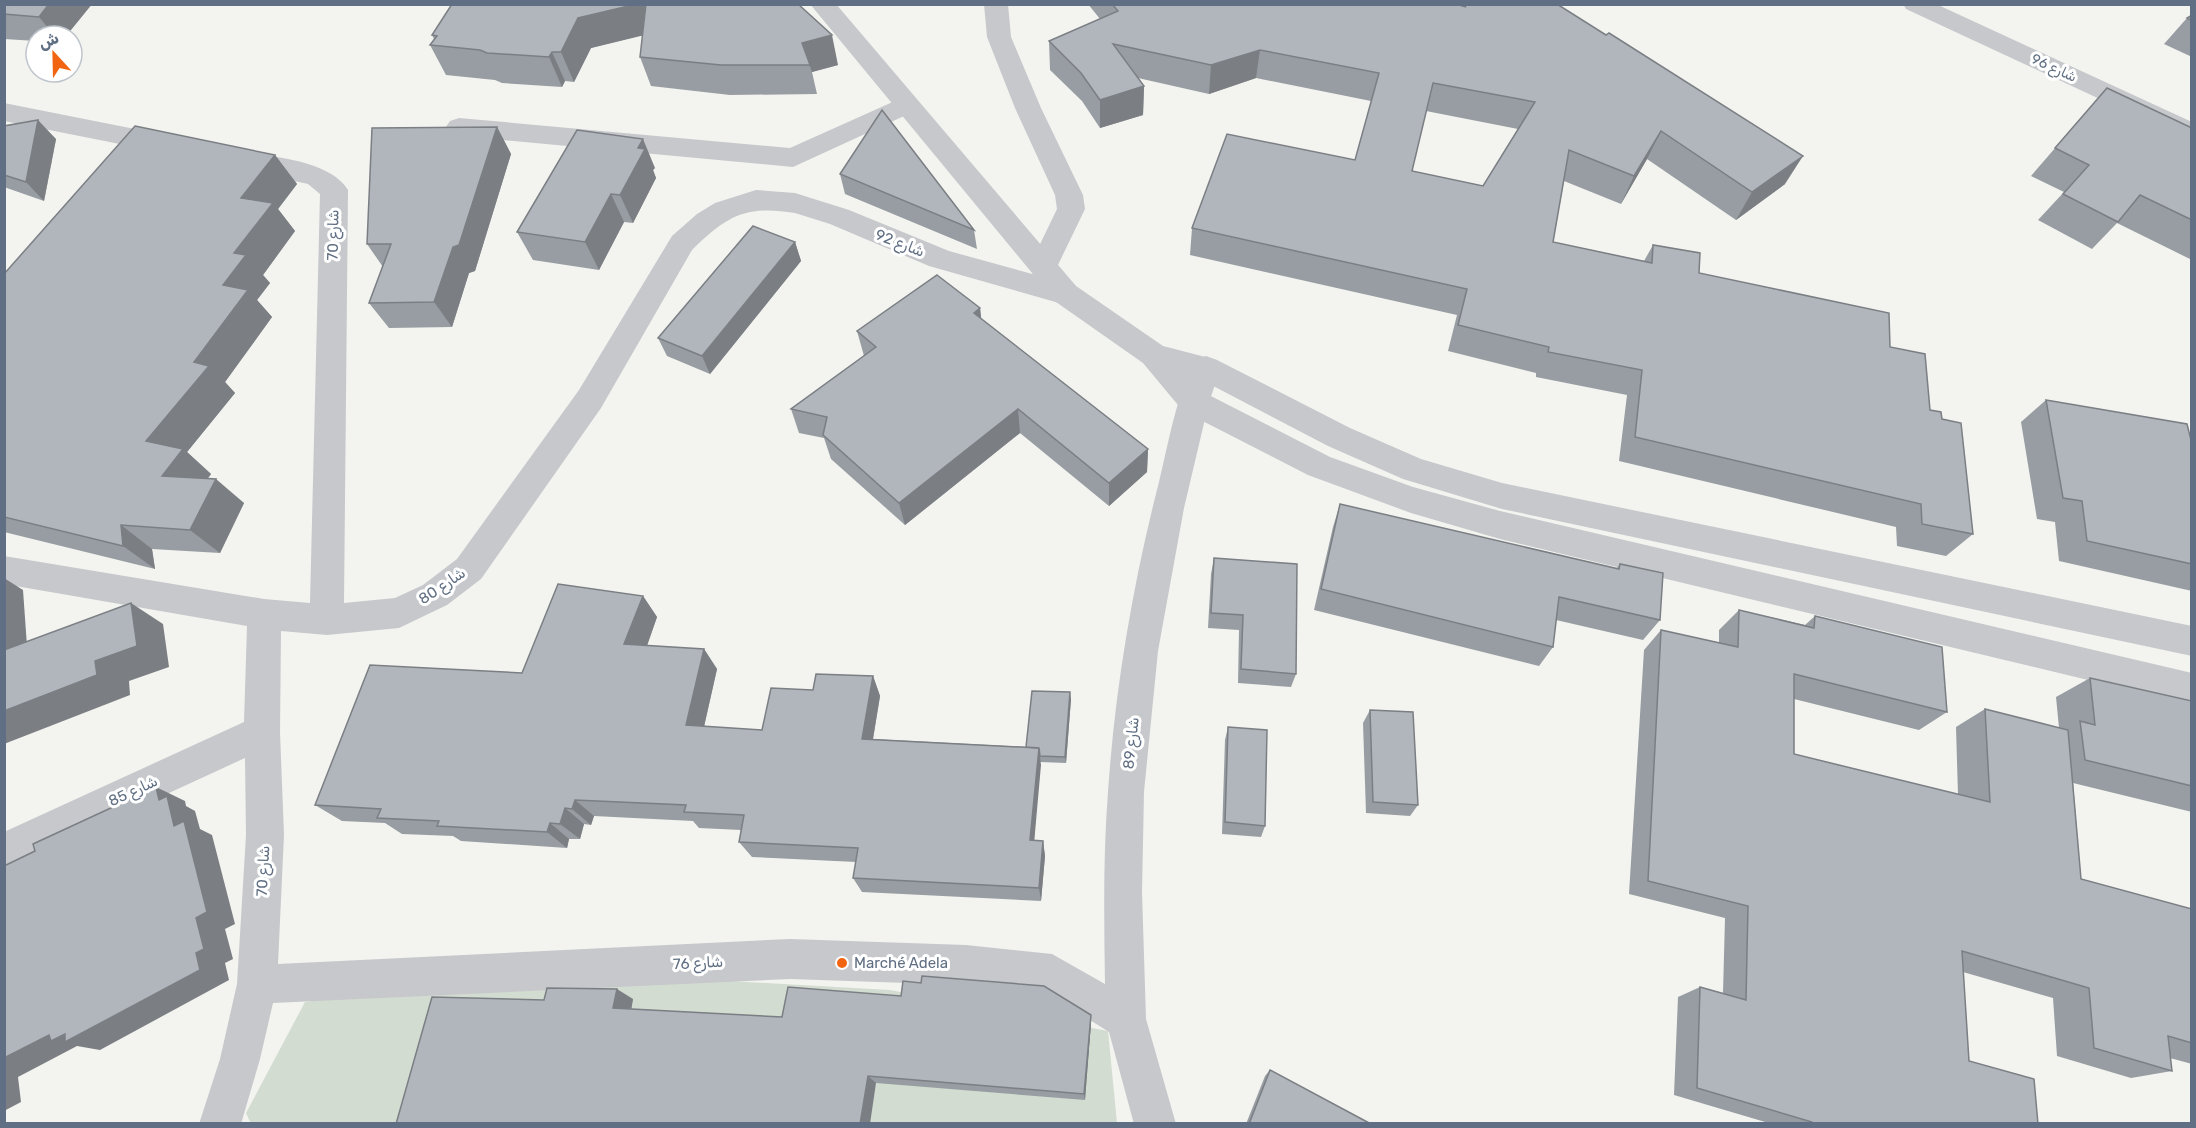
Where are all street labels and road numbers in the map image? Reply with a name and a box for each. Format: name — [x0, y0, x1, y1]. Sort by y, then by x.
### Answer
street label: شارع 96 — [2028, 50, 2079, 88]
street label: شارع 70 — [324, 209, 344, 261]
street label: شارع 92 — [872, 225, 927, 262]
street label: شارع 80 — [415, 564, 470, 610]
street label: شارع 89 — [1119, 716, 1145, 770]
street label: شارع 85 — [106, 772, 161, 812]
street label: شارع 70 — [253, 845, 275, 897]
street label: شارع 76 — [672, 953, 724, 975]

